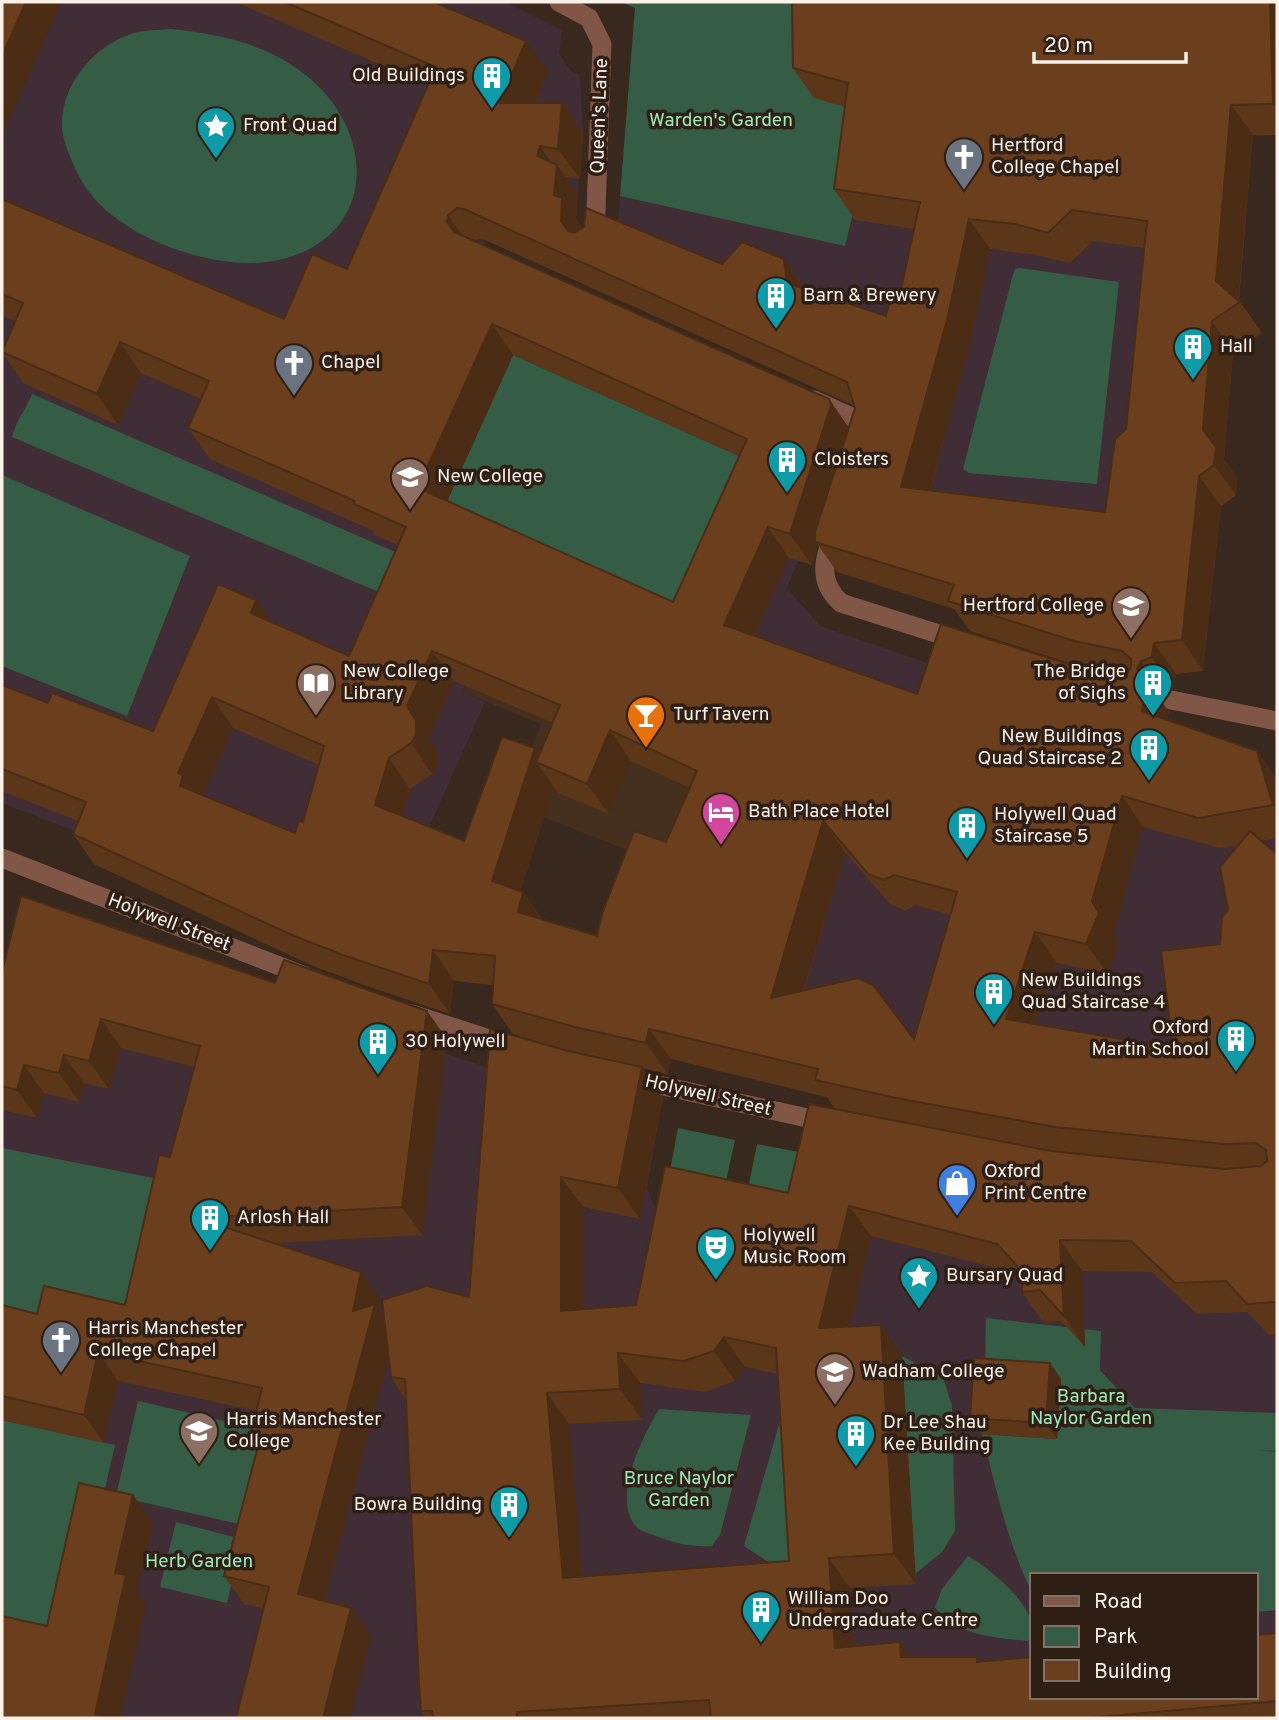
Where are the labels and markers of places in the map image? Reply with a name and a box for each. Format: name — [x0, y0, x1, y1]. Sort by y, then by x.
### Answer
building icon: Old Buildings — [471, 55, 513, 110]
place label: Old Buildings — [352, 64, 465, 88]
place icon: Front Quad — [195, 105, 237, 160]
place label: Front Quad — [243, 114, 337, 138]
place label: Hertford College Chapel — [991, 134, 1119, 180]
church icon: Hertford College Chapel — [943, 136, 985, 191]
building icon: Barn & Brewery — [755, 275, 797, 330]
place label: Barn & Brewery — [803, 284, 937, 308]
building icon: Hall — [1172, 326, 1214, 381]
place label: Hall — [1220, 335, 1253, 359]
church icon: Chapel — [273, 342, 315, 397]
place label: Chapel — [321, 351, 381, 375]
building icon: Cloisters — [766, 439, 808, 494]
place label: Cloisters — [814, 448, 889, 472]
school or university icon: New College — [389, 456, 431, 511]
place label: New College — [437, 465, 543, 489]
school or university icon: Hertford College — [1110, 585, 1152, 640]
place label: Hertford College — [963, 594, 1104, 618]
place label: New College Library — [343, 660, 449, 706]
place label: The Bridge of Sighs — [1033, 660, 1126, 706]
library icon: New College Library — [295, 662, 337, 717]
building icon: The Bridge of Sighs — [1132, 662, 1174, 717]
bar icon: Turf Tavern — [625, 694, 667, 749]
place label: Turf Tavern — [673, 703, 770, 727]
place label: New Buildings Quad Staircase 2 — [978, 725, 1122, 771]
building icon: New Buildings Quad Staircase 2 — [1128, 727, 1170, 782]
hotel icon: Bath Place Hotel — [700, 791, 742, 846]
place label: Bath Place Hotel — [748, 800, 890, 824]
place label: Holywell Quad Staircase 5 — [994, 803, 1117, 849]
building icon: Holywell Quad Staircase 5 — [946, 805, 988, 860]
place label: New Buildings Quad Staircase 4 — [1021, 969, 1166, 1015]
building icon: New Buildings Quad Staircase 4 — [973, 971, 1015, 1026]
place label: Oxford Martin School — [1092, 1016, 1209, 1062]
building icon: Oxford Martin School — [1215, 1018, 1257, 1073]
building icon: 30 Holywell — [357, 1021, 399, 1076]
place label: 30 Holywell — [405, 1030, 505, 1054]
place label: Oxford Print Centre — [984, 1160, 1087, 1206]
shop icon: Oxford Print Centre — [936, 1162, 978, 1217]
building icon: Arlosh Hall — [189, 1197, 231, 1252]
place label: Arlosh Hall — [237, 1206, 329, 1230]
place label: Holywell Music Room — [743, 1224, 846, 1270]
theatre icon: Holywell Music Room — [695, 1226, 737, 1281]
place icon: Bursary Quad — [898, 1255, 940, 1310]
place label: Bursary Quad — [946, 1264, 1063, 1288]
place label: Harris Manchester College Chapel — [88, 1317, 244, 1363]
church icon: Harris Manchester College Chapel — [40, 1319, 82, 1374]
school or university icon: Wadham College — [814, 1351, 856, 1406]
place label: Wadham College — [862, 1360, 1004, 1384]
place label: Harris Manchester College — [226, 1408, 382, 1454]
school or university icon: Harris Manchester College — [178, 1410, 220, 1465]
place label: Dr Lee Shau Kee Building — [883, 1411, 990, 1457]
building icon: Dr Lee Shau Kee Building — [835, 1413, 877, 1468]
building icon: Bowra Building — [488, 1484, 530, 1539]
place label: Bowra Building — [354, 1493, 482, 1517]
place label: William Doo Undergraduate Centre — [788, 1587, 978, 1633]
building icon: William Doo Undergraduate Centre — [740, 1589, 782, 1644]

